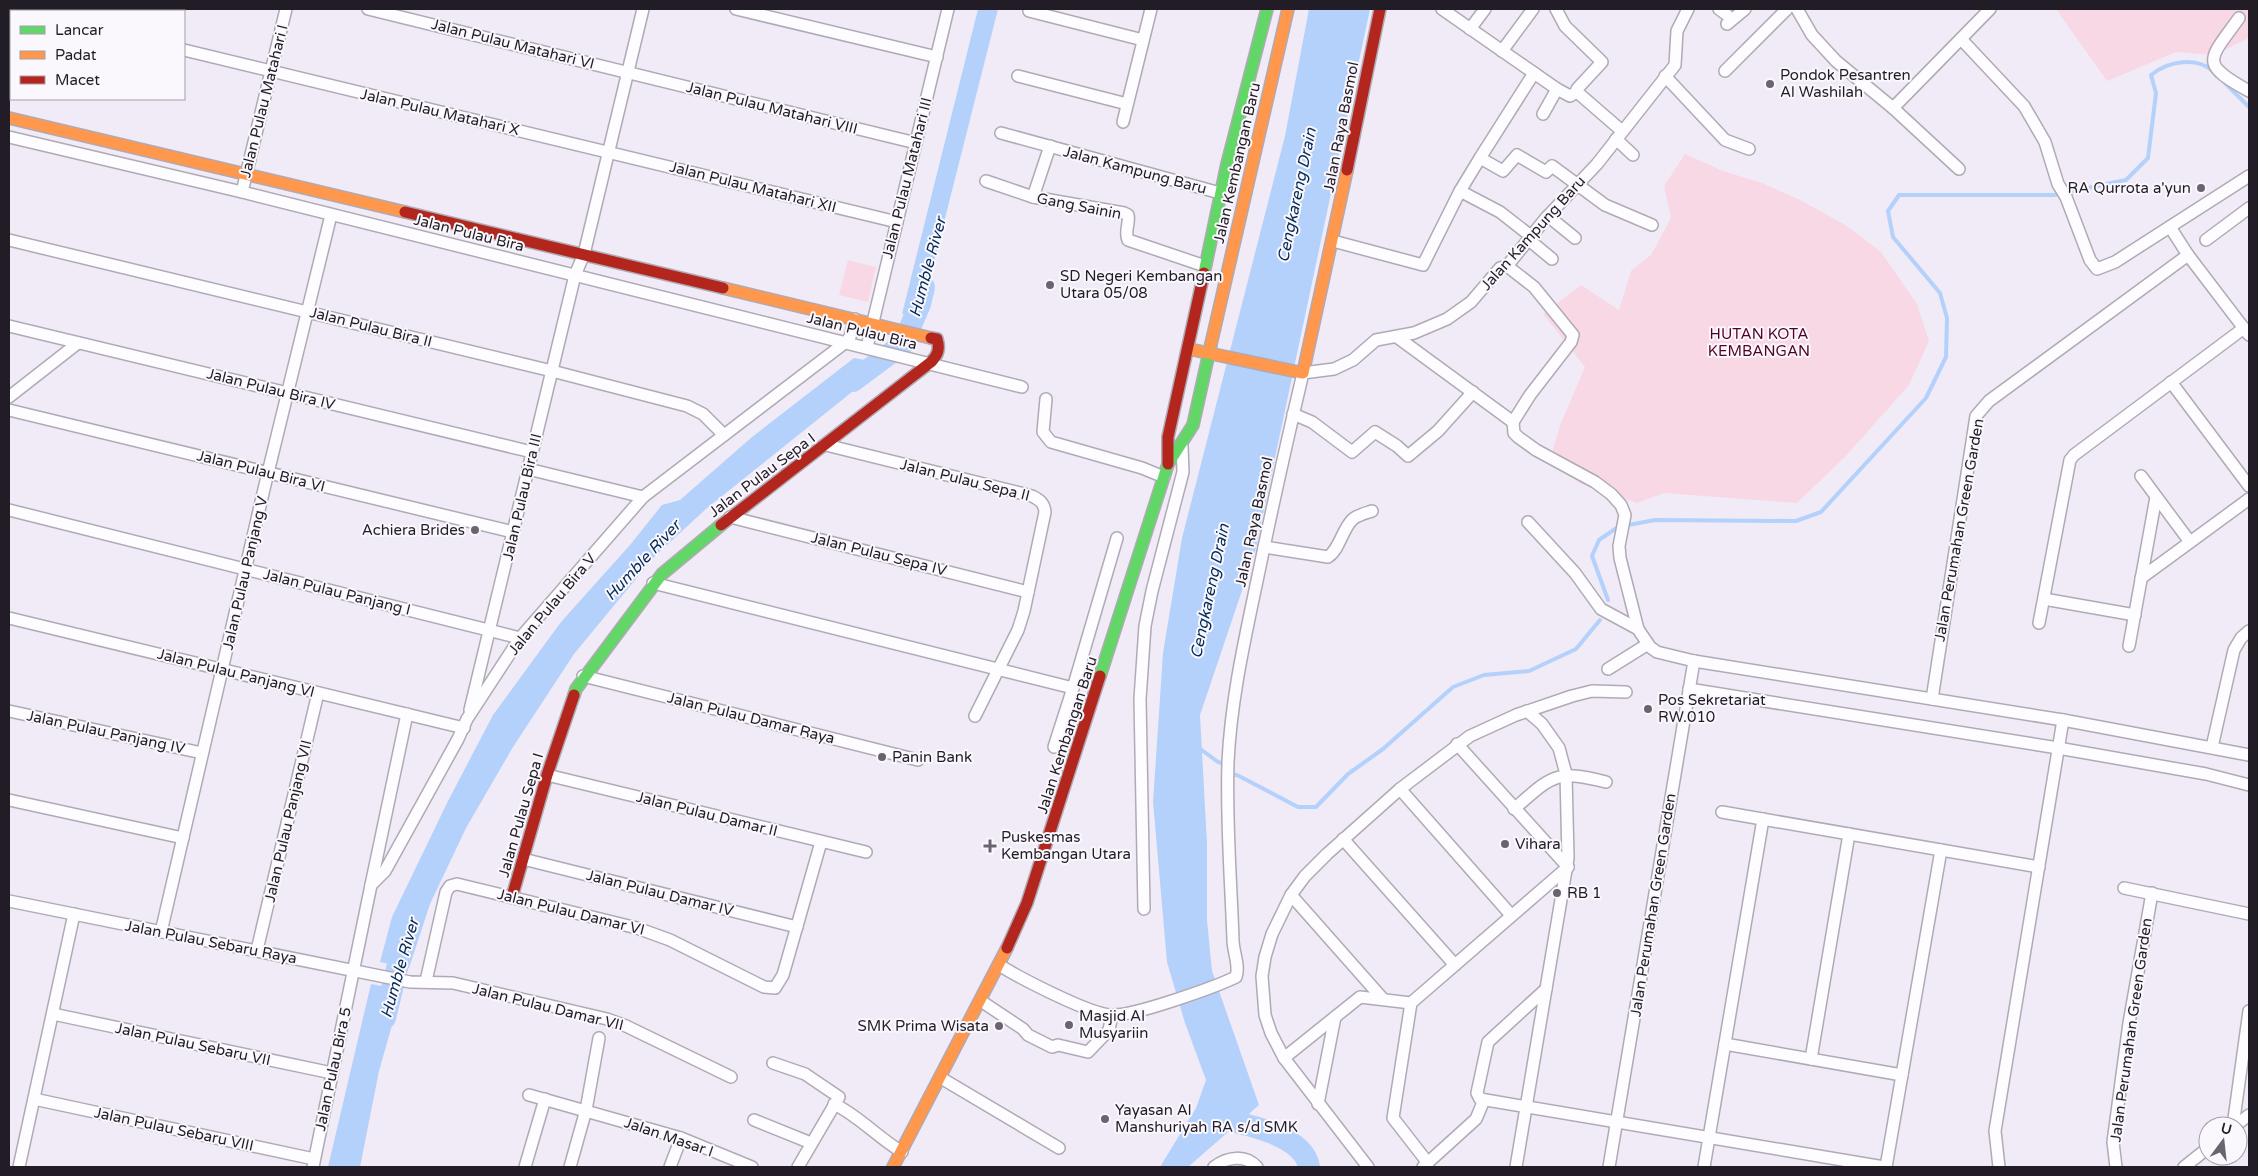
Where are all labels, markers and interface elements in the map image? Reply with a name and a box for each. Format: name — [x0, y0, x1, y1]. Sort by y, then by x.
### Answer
legend — [10, 10, 185, 100]
street label: Jalan Pulau Matahari VI — [430, 15, 596, 73]
text: Lancar — [55, 21, 104, 39]
street label: Jalan Pulau Matahari I — [236, 23, 292, 179]
text: Padat — [55, 46, 97, 64]
street label: Jalan Raya Basmol — [1320, 60, 1362, 194]
place label: Pondok Pesantren Al Washilah — [1780, 66, 1911, 101]
text: Macet — [55, 71, 100, 89]
street label: Jalan Pulau Matahari VIII — [684, 78, 860, 138]
marker: Pondok Pesantren Al Washilah — [1764, 78, 1776, 90]
street label: Jalan Kembangan Baru — [1210, 81, 1264, 245]
street label: Jalan Pulau Matahari X — [359, 85, 521, 139]
street label: Jalan Pulau Matahari III — [878, 96, 936, 260]
water label: Cengkareng Drain — [1273, 125, 1321, 264]
street label: Jalan Kampung Baru — [1061, 142, 1209, 198]
street label: Jalan Pulau Matahari XII — [668, 158, 838, 216]
street label: Jalan Kampung Baru — [1477, 172, 1589, 294]
place label: RA Qurrota a'yun — [2068, 179, 2191, 197]
marker: RA Qurrota a'yun — [2195, 182, 2207, 194]
street label: Gang Sainin — [1035, 189, 1123, 223]
street label: Jalan Pulau Bira — [412, 211, 526, 255]
water label: Humble River — [905, 213, 951, 319]
place label: SD Negeri Kembangan Utara 05/08 — [1060, 267, 1222, 302]
marker: SD Negeri Kembangan Utara 05/08 — [1044, 279, 1056, 291]
street label: Jalan Pulau Bira II — [308, 303, 434, 351]
street label: Jalan Pulau Bira — [805, 309, 919, 353]
park label: HUTAN KOTA KEMBANGAN — [1708, 325, 1810, 360]
street label: Jalan Pulau Bira IV — [205, 364, 338, 414]
street label: Jalan Perumahan Green Garden — [1931, 417, 1987, 643]
street label: Jalan Pulau Sepa I — [705, 429, 819, 521]
street label: Jalan Pulau Bira III — [499, 432, 545, 562]
street label: Jalan Pulau Bira VI — [195, 446, 327, 496]
street label: Jalan Pulau Sepa II — [898, 455, 1032, 505]
street label: Jalan Raya Basmol — [1231, 455, 1277, 589]
street label: Jalan Pulau Panjang V — [219, 494, 272, 652]
water label: Humble River — [600, 515, 686, 605]
place label: Achiera Brides — [362, 521, 465, 539]
water label: Cengkareng Drain — [1186, 521, 1234, 660]
marker: Achiera Brides — [469, 524, 481, 536]
street label: Jalan Pulau Sepa IV — [809, 528, 949, 580]
street label: Jalan Pulau Bira V — [504, 549, 600, 659]
street label: Jalan Pulau Panjang I — [261, 565, 413, 619]
street label: Jalan Pulau Panjang VI — [155, 645, 317, 701]
street label: Jalan Kembangan Baru — [1033, 654, 1101, 816]
street label: Jalan Pulau Damar Raya — [666, 689, 836, 747]
place label: Pos Sekretariat RW.010 — [1658, 691, 1766, 726]
marker: Pos Sekretariat RW.010 — [1642, 703, 1654, 715]
street label: Jalan Pulau Panjang IV — [25, 706, 187, 758]
street label: Jalan Pulau Panjang VII — [261, 738, 315, 904]
place label: Panin Bank — [892, 748, 972, 766]
street label: Jalan Pulau Sepa I — [495, 751, 547, 879]
marker: Panin Bank — [876, 751, 888, 763]
street label: Jalan Pulau Damar II — [635, 788, 779, 840]
street label: Jalan Perumahan Green Garden — [1626, 792, 1680, 1018]
place label: Puskesmas Kembangan Utara — [1001, 828, 1131, 863]
place label: Vihara — [1515, 835, 1561, 853]
marker: Vihara — [1499, 838, 1511, 850]
marker: Puskesmas Kembangan Utara — [983, 839, 997, 853]
street label: Jalan Pulau Damar IV — [585, 866, 736, 920]
place label: RB 1 — [1567, 884, 1601, 902]
street label: Jalan Pulau Damar VI — [496, 885, 646, 939]
marker: RB 1 — [1551, 887, 1563, 899]
water label: Humble River — [376, 914, 424, 1020]
street label: Jalan Pulau Sebaru Raya — [124, 917, 298, 967]
street label: Jalan Perumahan Green Garden — [2106, 917, 2156, 1143]
street label: Jalan Pulau Damar VII — [471, 979, 625, 1035]
street label: Jalan Pulau Bira 5 — [311, 1005, 355, 1133]
place label: Masjid Al Musyariin — [1079, 1007, 1148, 1042]
place label: SMK Prima Wisata — [857, 1017, 989, 1035]
street label: Jalan Pulau Sebaru VII — [114, 1019, 272, 1069]
marker: Masjid Al Musyariin — [1063, 1019, 1075, 1031]
marker: SMK Prima Wisata — [993, 1020, 1005, 1032]
place label: Yayasan Al Manshuriyah RA s/d SMK — [1115, 1101, 1298, 1136]
street label: Jalan Pulau Sebaru VIII — [93, 1103, 255, 1155]
street label: Jalan Masar I — [622, 1113, 716, 1161]
marker: Yayasan Al Manshuriyah RA s/d SMK — [1099, 1113, 1111, 1125]
north arrow — [2198, 1116, 2248, 1166]
text: U — [2219, 1119, 2234, 1139]

